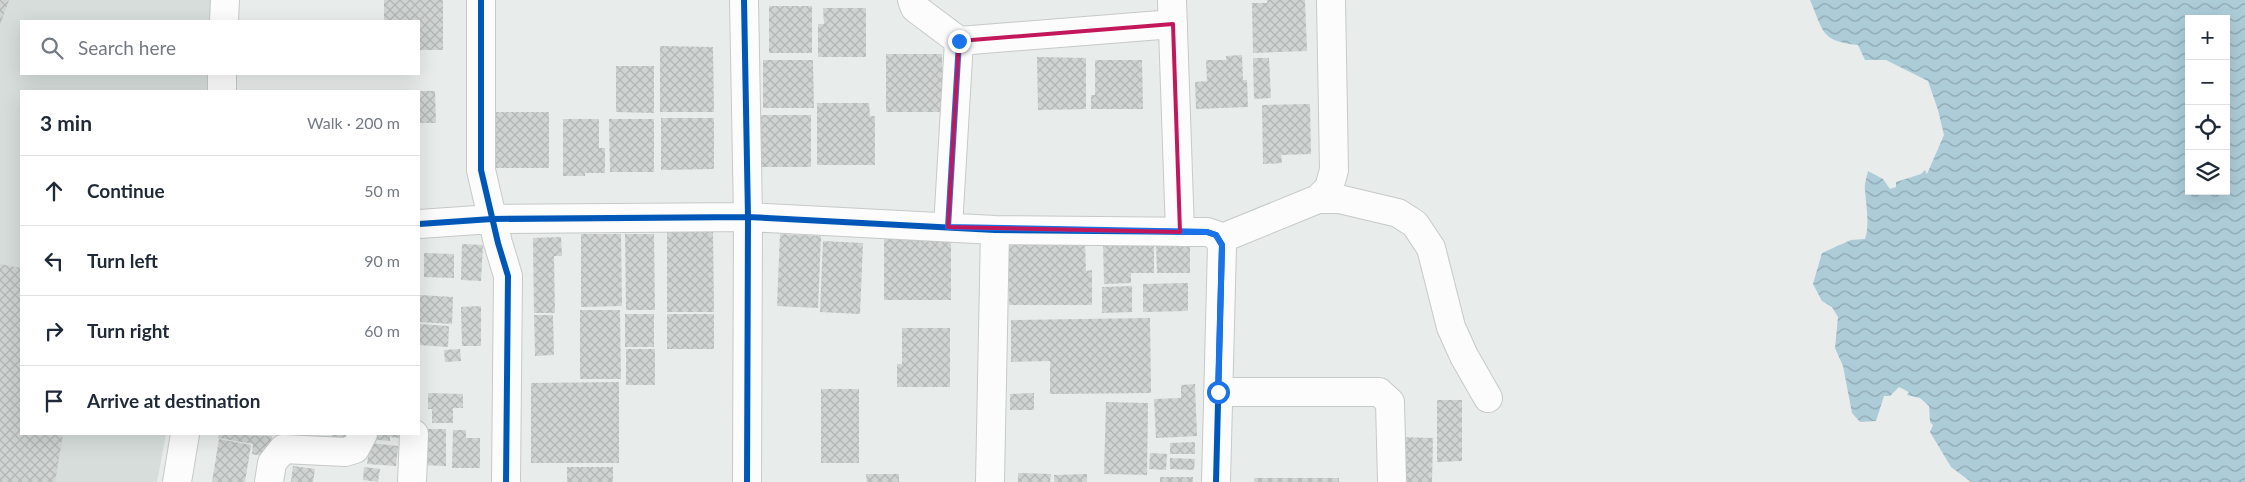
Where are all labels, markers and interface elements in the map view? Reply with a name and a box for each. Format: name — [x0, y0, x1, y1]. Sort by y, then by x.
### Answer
map controls — [2185, 15, 2230, 195]
button: + — [2185, 15, 2230, 60]
search box — [20, 20, 420, 75]
route end — [948, 30, 971, 53]
icon: search — [38, 34, 66, 62]
text: Search here — [78, 36, 176, 59]
button: − — [2185, 60, 2230, 105]
button: locate — [2185, 105, 2230, 150]
text: 3 min — [40, 110, 92, 135]
text: Walk · 200 m — [307, 113, 400, 132]
button: layers — [2185, 150, 2230, 195]
icon: ahead — [40, 177, 68, 205]
text: Continue — [87, 179, 165, 202]
text: 50 m — [364, 181, 400, 200]
icon: left — [40, 247, 68, 275]
text: Turn left — [87, 249, 158, 272]
text: 90 m — [364, 251, 400, 270]
icon: right — [40, 317, 68, 345]
text: Turn right — [87, 319, 169, 342]
text: 60 m — [364, 321, 400, 340]
route start — [1207, 381, 1230, 404]
icon: arrive — [40, 387, 68, 415]
text: Arrive at destination — [87, 389, 260, 412]

